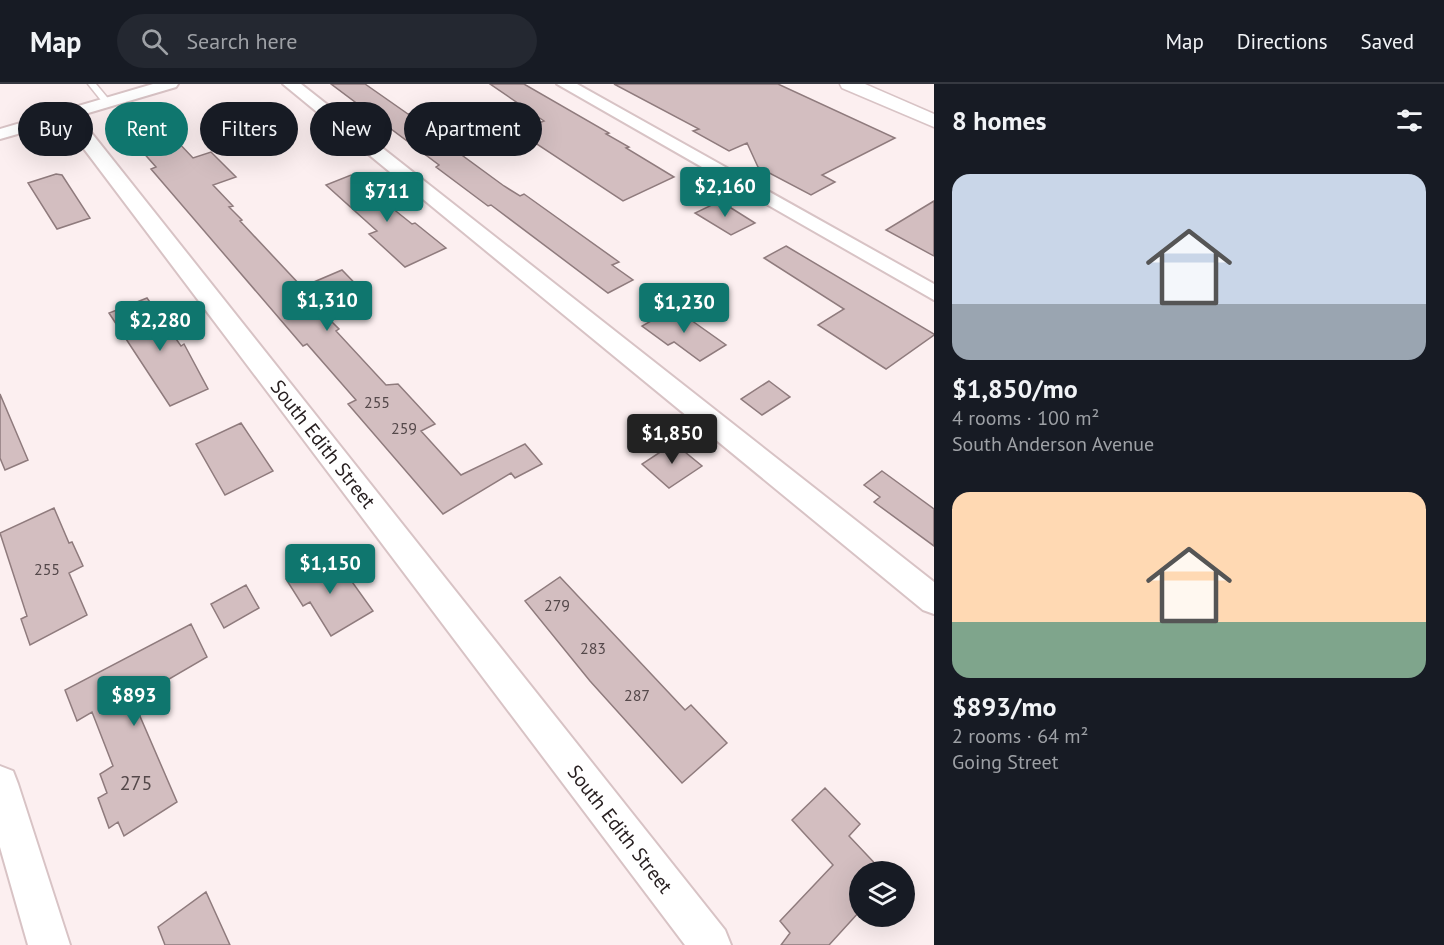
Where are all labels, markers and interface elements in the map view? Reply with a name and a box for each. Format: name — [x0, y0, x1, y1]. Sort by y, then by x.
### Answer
search box — [117, 14, 537, 68]
text: Map — [30, 23, 81, 60]
icon: search — [138, 25, 171, 58]
text: Search here — [186, 27, 297, 55]
text: Map — [1165, 28, 1204, 55]
text: Directions — [1237, 28, 1328, 55]
text: Saved — [1361, 28, 1414, 55]
chip: Buy — [18, 102, 93, 156]
chip: Rent — [105, 102, 188, 156]
chip: Filters — [200, 102, 298, 156]
chip: New — [310, 102, 392, 156]
chip: Apartment — [404, 102, 542, 156]
text: 8 homes — [952, 104, 1047, 137]
icon: filters — [1393, 104, 1426, 137]
pin: $2,160 — [676, 167, 774, 218]
pin: $711 — [351, 172, 423, 223]
text: $2,160 — [694, 173, 756, 199]
text: $711 — [364, 178, 410, 204]
icon: home — [1135, 213, 1243, 321]
pin: $1,310 — [278, 281, 376, 332]
pin: $1,230 — [635, 283, 733, 334]
text: $1,310 — [296, 287, 358, 313]
text: $1,230 — [653, 289, 715, 315]
pin: $2,280 — [111, 301, 209, 352]
text: $2,280 — [129, 307, 191, 333]
text: $1,850/mo — [952, 372, 1078, 405]
street label: South Edith Street — [265, 374, 381, 514]
house number: 255 — [364, 392, 390, 412]
text: 4 rooms · 100 m² — [952, 405, 1099, 431]
pin: $1,850 — [623, 414, 721, 465]
house number: 259 — [391, 418, 417, 438]
text: $1,850 — [641, 420, 703, 446]
text: South Anderson Avenue — [952, 431, 1154, 457]
icon: home — [1135, 531, 1243, 639]
pin: $1,150 — [281, 544, 379, 595]
text: $1,150 — [299, 550, 361, 576]
house number: 255 — [34, 559, 60, 579]
house number: 279 — [544, 595, 570, 615]
house number: 283 — [580, 638, 606, 658]
pin: $893 — [98, 676, 170, 727]
text: $893 — [111, 682, 157, 708]
house number: 287 — [624, 685, 650, 705]
text: $893/mo — [952, 690, 1056, 723]
text: 2 rooms · 64 m² — [952, 723, 1088, 749]
text: Going Street — [952, 749, 1058, 775]
street label: South Edith Street — [562, 759, 678, 899]
house number: 275 — [120, 770, 152, 796]
map controls — [849, 861, 915, 927]
button: layers — [849, 861, 915, 927]

